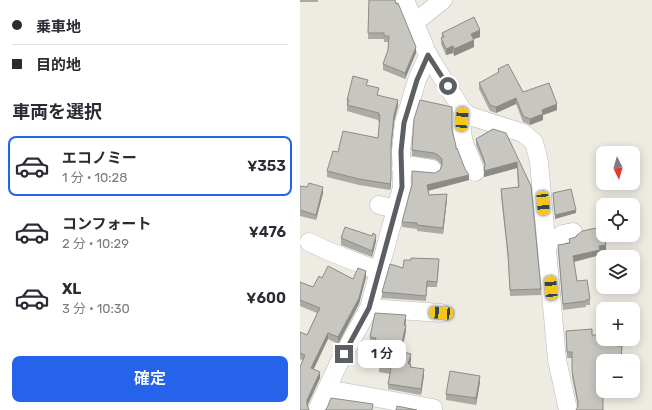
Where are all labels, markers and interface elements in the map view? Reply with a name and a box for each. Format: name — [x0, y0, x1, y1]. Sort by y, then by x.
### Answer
text: 乗車地 — [36, 18, 81, 36]
text: 目的地 — [36, 56, 81, 74]
route start — [439, 77, 457, 95]
text: 車両を選択 — [12, 101, 102, 123]
car — [455, 107, 469, 131]
north arrow — [596, 146, 640, 190]
map controls — [596, 146, 640, 398]
icon: car — [14, 148, 50, 184]
text: エコノミー — [62, 149, 137, 167]
text: ¥353 — [247, 157, 286, 175]
text: 1 分 · 10:28 — [62, 170, 127, 185]
car — [536, 191, 550, 215]
button: locate — [596, 198, 640, 242]
icon: car — [14, 214, 50, 250]
text: コンフォート — [62, 215, 152, 233]
text: ¥476 — [249, 223, 286, 241]
text: 2 分 · 10:29 — [62, 236, 129, 251]
button: layers — [596, 250, 640, 294]
car — [544, 276, 558, 300]
icon: car — [14, 280, 50, 316]
text: XL — [62, 280, 81, 298]
text: ¥600 — [246, 289, 286, 307]
text: 3 分 · 10:30 — [62, 301, 130, 316]
button: + — [596, 302, 640, 346]
car — [429, 306, 453, 320]
callout: 1 分 — [358, 340, 406, 368]
route end — [335, 345, 353, 363]
text: 1 分 — [371, 346, 393, 361]
button: − — [596, 354, 640, 398]
button: 確定 — [12, 356, 288, 402]

